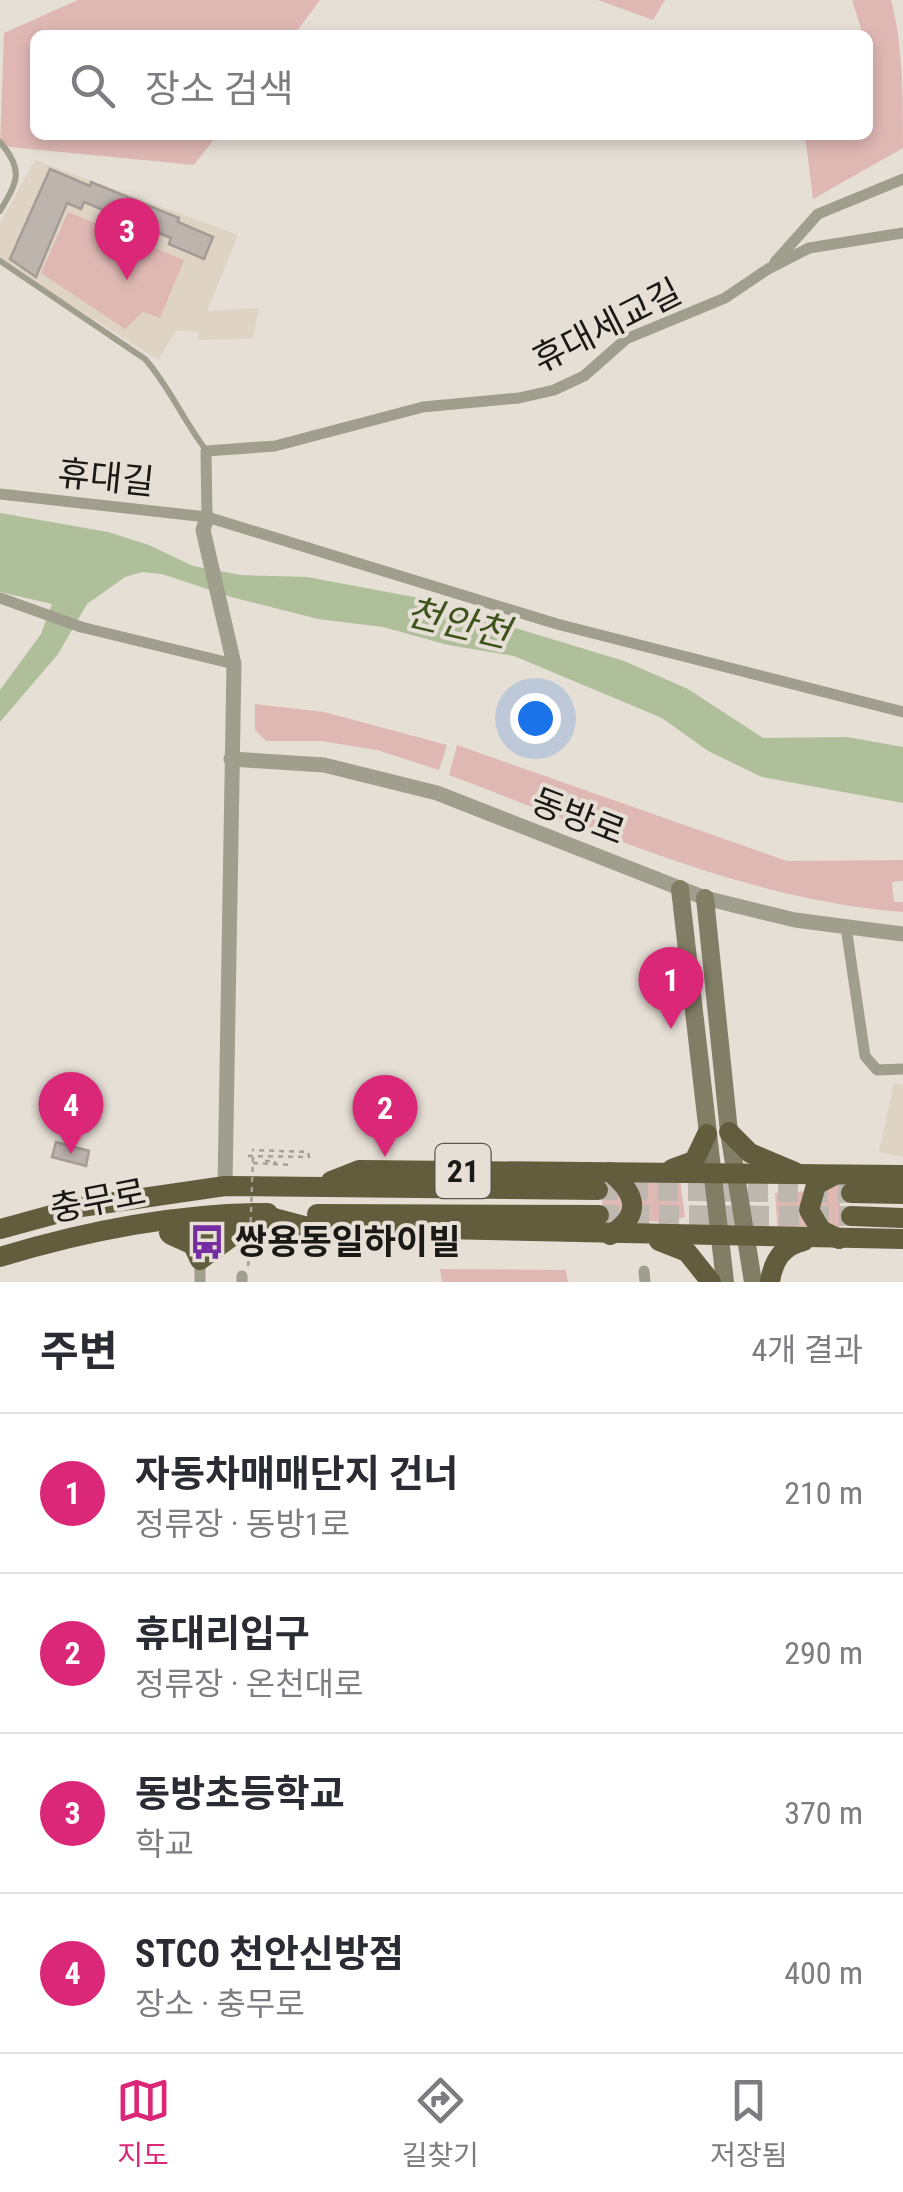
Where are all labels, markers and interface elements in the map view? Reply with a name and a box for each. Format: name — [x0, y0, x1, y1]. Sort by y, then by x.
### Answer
search box — [30, 30, 873, 140]
icon: search — [65, 58, 120, 113]
text: 장소 검색 — [145, 67, 294, 111]
pin: 3 — [94, 198, 160, 280]
street label: 휴대세교길 — [526, 271, 688, 381]
street label: 휴대길 — [56, 453, 156, 503]
water label: 천안천 — [402, 590, 518, 657]
your location — [510, 693, 561, 744]
street label: 동방로 — [526, 781, 630, 853]
pin: 1 — [638, 946, 704, 1029]
pin: 4 — [38, 1072, 104, 1154]
pin: 2 — [352, 1074, 418, 1157]
road number: 21 — [436, 1144, 490, 1198]
street label: 충무로 — [47, 1172, 149, 1230]
place label: 쌍용동일하이빌 — [235, 1222, 460, 1263]
bus stop icon: 쌍용동일하이빌 — [188, 1223, 226, 1261]
text: 주변 — [40, 1327, 117, 1376]
text: 4개 결과 — [752, 1331, 863, 1369]
text: 자동차매매단지 건너 — [135, 1452, 458, 1496]
text: 1 — [64, 1474, 81, 1512]
text: 210 m — [784, 1474, 863, 1512]
text: 정류장 · 동방1로 — [135, 1505, 350, 1543]
text: 휴대리입구 — [135, 1612, 310, 1656]
text: 2 — [64, 1634, 81, 1672]
text: 290 m — [784, 1634, 863, 1672]
text: 정류장 · 온천대로 — [135, 1665, 364, 1703]
text: 동방초등학교 — [135, 1772, 345, 1816]
text: 3 — [64, 1794, 81, 1832]
text: 370 m — [784, 1794, 863, 1832]
text: 학교 — [135, 1825, 194, 1863]
text: STCO 천안신방점 — [135, 1932, 404, 1976]
text: 4 — [64, 1954, 81, 1992]
text: 400 m — [784, 1954, 863, 1992]
text: 장소 · 충무로 — [135, 1985, 305, 2023]
tab: 지도 — [116, 2073, 171, 2173]
tab: 길찾기 — [402, 2073, 479, 2173]
tab: 저장됨 — [710, 2073, 787, 2173]

